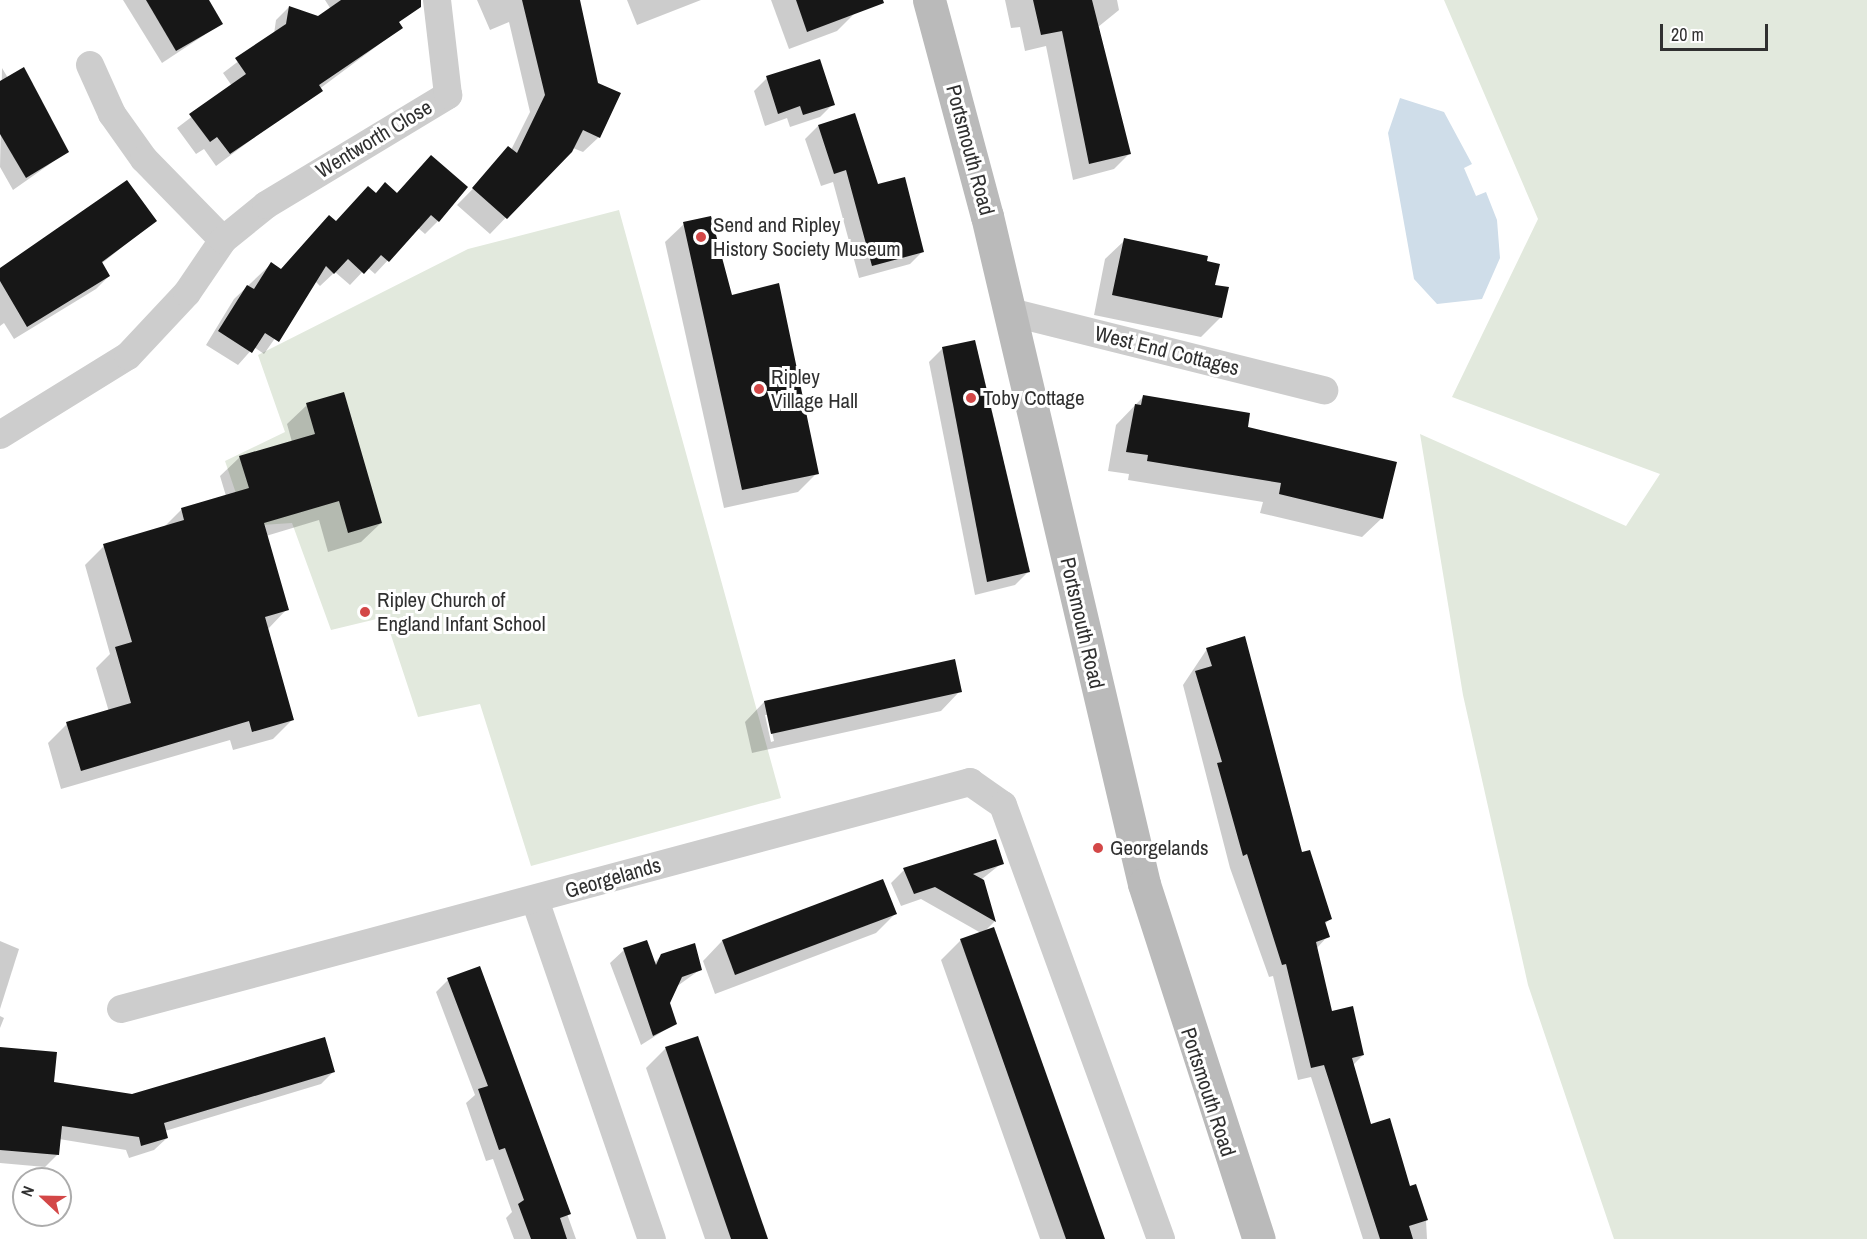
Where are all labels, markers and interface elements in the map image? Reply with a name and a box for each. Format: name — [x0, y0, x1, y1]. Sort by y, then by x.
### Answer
scale bar — [1663, 12, 1771, 50]
text: 20 m — [1671, 22, 1704, 47]
street label: Portsmouth Road — [940, 82, 1000, 218]
street label: Wentworth Close — [311, 95, 437, 183]
place label: Send and Ripley History Society Museum — [713, 212, 901, 262]
marker: Send and Ripley History Society Museum — [694, 230, 708, 244]
street label: West End Cottages — [1092, 321, 1242, 381]
place label: Ripley Village Hall — [771, 364, 858, 414]
marker: Ripley Village Hall — [752, 382, 766, 396]
place label: Toby Cottage — [983, 385, 1084, 411]
marker: Toby Cottage — [964, 391, 978, 405]
street label: Portsmouth Road — [1055, 555, 1109, 691]
place label: Ripley Church of England Infant School — [377, 587, 546, 637]
marker: Ripley Church of England Infant School — [358, 605, 372, 619]
place label: Georgelands — [1110, 835, 1209, 861]
marker: Georgelands — [1091, 841, 1105, 855]
street label: Georgelands — [562, 852, 664, 904]
street label: Portsmouth Road — [1175, 1024, 1241, 1160]
north arrow — [12, 1167, 72, 1227]
text: N — [15, 1182, 39, 1200]

